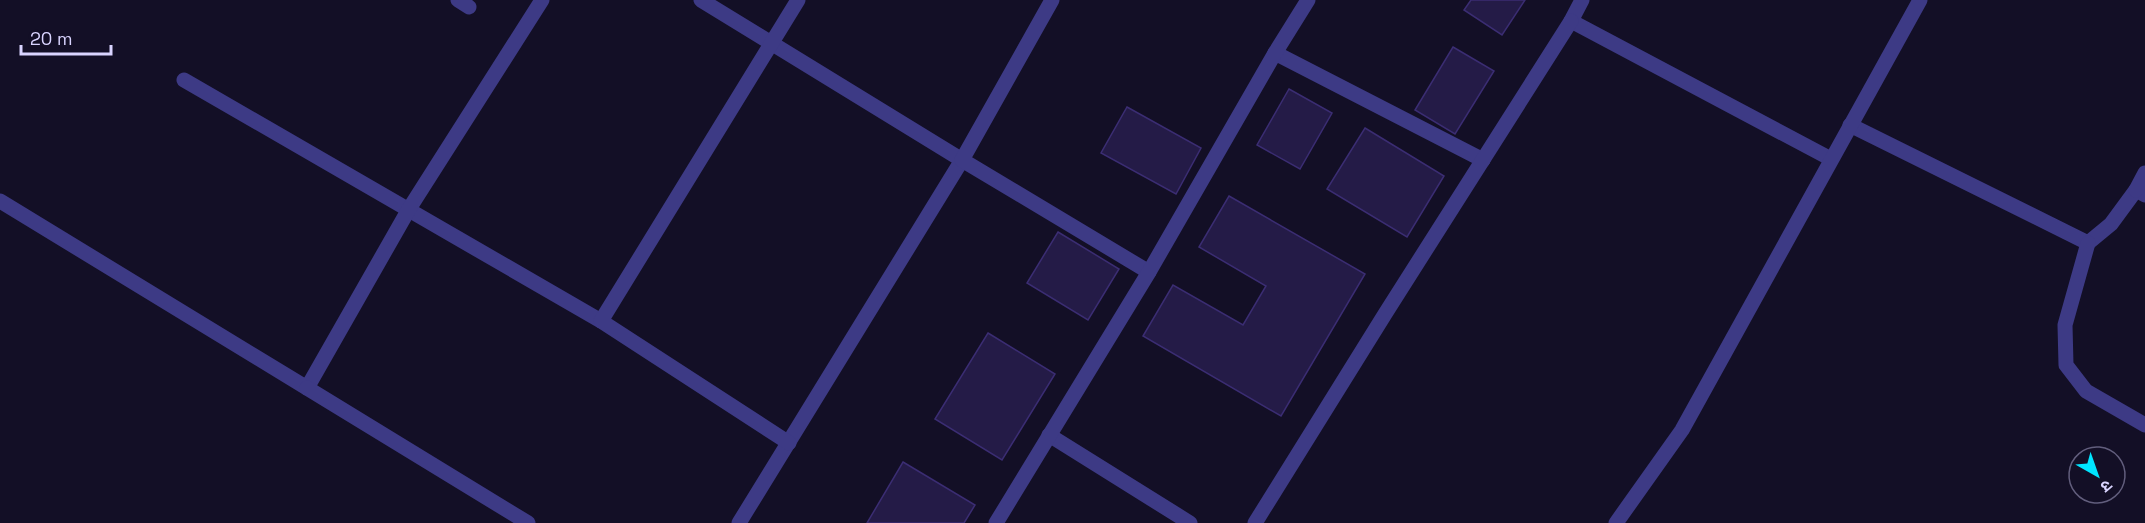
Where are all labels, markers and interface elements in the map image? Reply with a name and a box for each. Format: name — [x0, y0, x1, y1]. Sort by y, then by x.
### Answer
scale bar — [21, 18, 111, 56]
text: 20 m — [30, 27, 73, 50]
north arrow — [2067, 445, 2127, 505]
text: उ — [2096, 475, 2117, 498]

